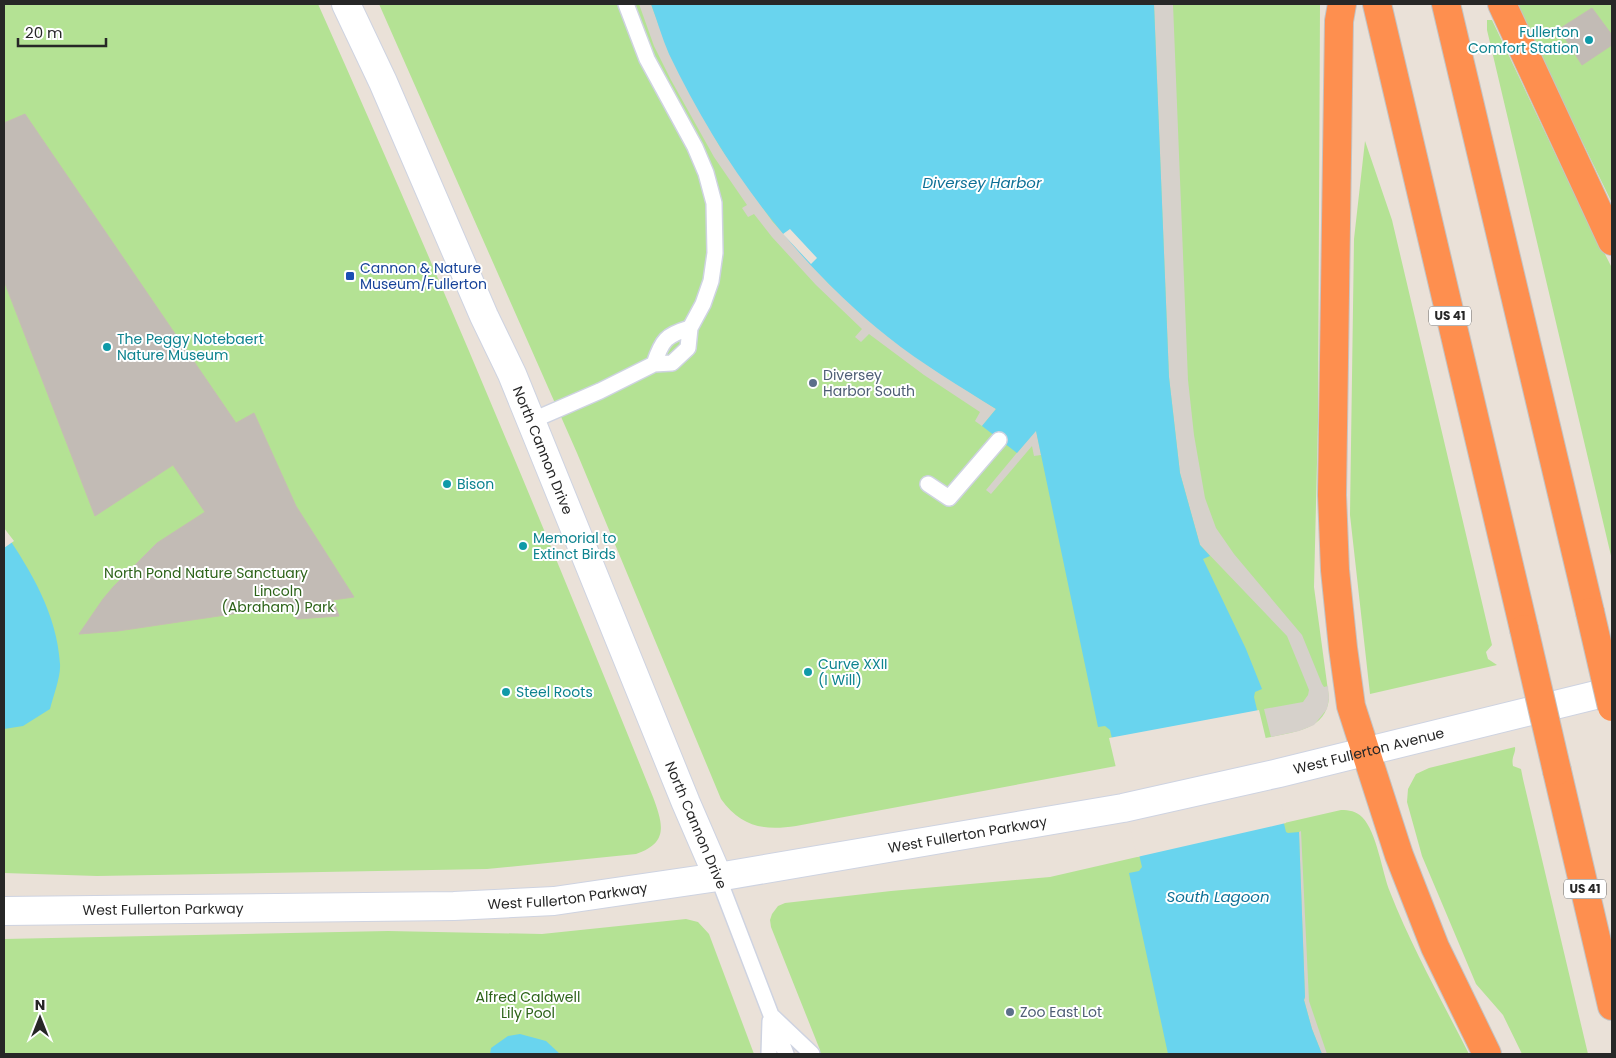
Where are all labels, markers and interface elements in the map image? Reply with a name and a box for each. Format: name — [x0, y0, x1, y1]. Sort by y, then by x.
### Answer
scale bar — [18, 15, 105, 47]
text: 20 m — [25, 22, 63, 43]
place label: Fullerton Comfort Station — [1468, 22, 1579, 58]
marker: Fullerton Comfort Station — [1583, 34, 1595, 46]
water label: Diversey Harbor — [922, 172, 1042, 193]
place label: Cannon & Nature Museum/Fullerton — [360, 258, 487, 294]
marker: Cannon & Nature Museum/Fullerton — [344, 270, 356, 282]
road number: US 41 — [1429, 306, 1471, 326]
place label: The Peggy Notebaert Nature Museum — [117, 329, 264, 365]
marker: The Peggy Notebaert Nature Museum — [101, 341, 113, 353]
place label: Diversey Harbor South — [823, 365, 915, 401]
marker: Diversey Harbor South — [807, 377, 819, 389]
street label: North Cannon Drive — [508, 383, 578, 518]
place label: Bison — [457, 474, 494, 494]
marker: Bison — [441, 478, 453, 490]
place label: Memorial to Extinct Birds — [533, 528, 617, 564]
marker: Memorial to Extinct Birds — [517, 540, 529, 552]
park label: North Pond Nature Sanctuary — [104, 563, 308, 583]
park label: Lincoln (Abraham) Park — [222, 581, 335, 617]
place label: Curve XXII (I Will) — [818, 654, 888, 690]
marker: Curve XXII (I Will) — [802, 666, 814, 678]
place label: Steel Roots — [516, 682, 593, 702]
marker: Steel Roots — [500, 686, 512, 698]
street label: West Fullerton Avenue — [1291, 723, 1447, 779]
street label: North Cannon Drive — [660, 758, 732, 892]
street label: West Fullerton Parkway — [886, 811, 1049, 858]
street label: West Fullerton Parkway — [487, 877, 649, 914]
road number: US 41 — [1564, 880, 1606, 899]
water label: South Lagoon — [1166, 886, 1270, 907]
street label: West Fullerton Parkway — [82, 898, 244, 920]
park label: Alfred Caldwell Lily Pool — [476, 987, 580, 1023]
north arrow — [15, 993, 65, 1043]
text: N — [35, 995, 45, 1015]
place label: Zoo East Lot — [1020, 1002, 1102, 1022]
marker: Zoo East Lot — [1004, 1006, 1016, 1018]

